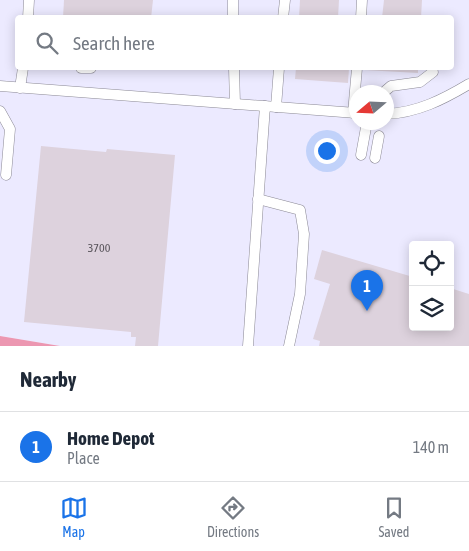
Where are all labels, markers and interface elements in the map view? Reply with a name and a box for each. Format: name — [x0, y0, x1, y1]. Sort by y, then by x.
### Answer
search box — [15, 15, 454, 70]
icon: search — [33, 29, 61, 57]
text: Search here — [73, 32, 155, 54]
north arrow — [349, 85, 394, 130]
your location — [314, 138, 340, 164]
house number: 3700 — [88, 241, 111, 255]
map controls — [409, 241, 454, 331]
button: locate — [409, 241, 454, 286]
pin: 1 — [351, 270, 383, 311]
button: layers — [409, 286, 454, 331]
text: Nearby — [20, 367, 76, 391]
text: Home Depot — [67, 427, 155, 449]
text: 1 — [32, 438, 40, 456]
text: 140 m — [413, 438, 449, 456]
text: Place — [67, 449, 100, 467]
tab: Map — [60, 494, 88, 540]
tab: Directions — [207, 494, 259, 540]
tab: Saved — [378, 494, 409, 540]

